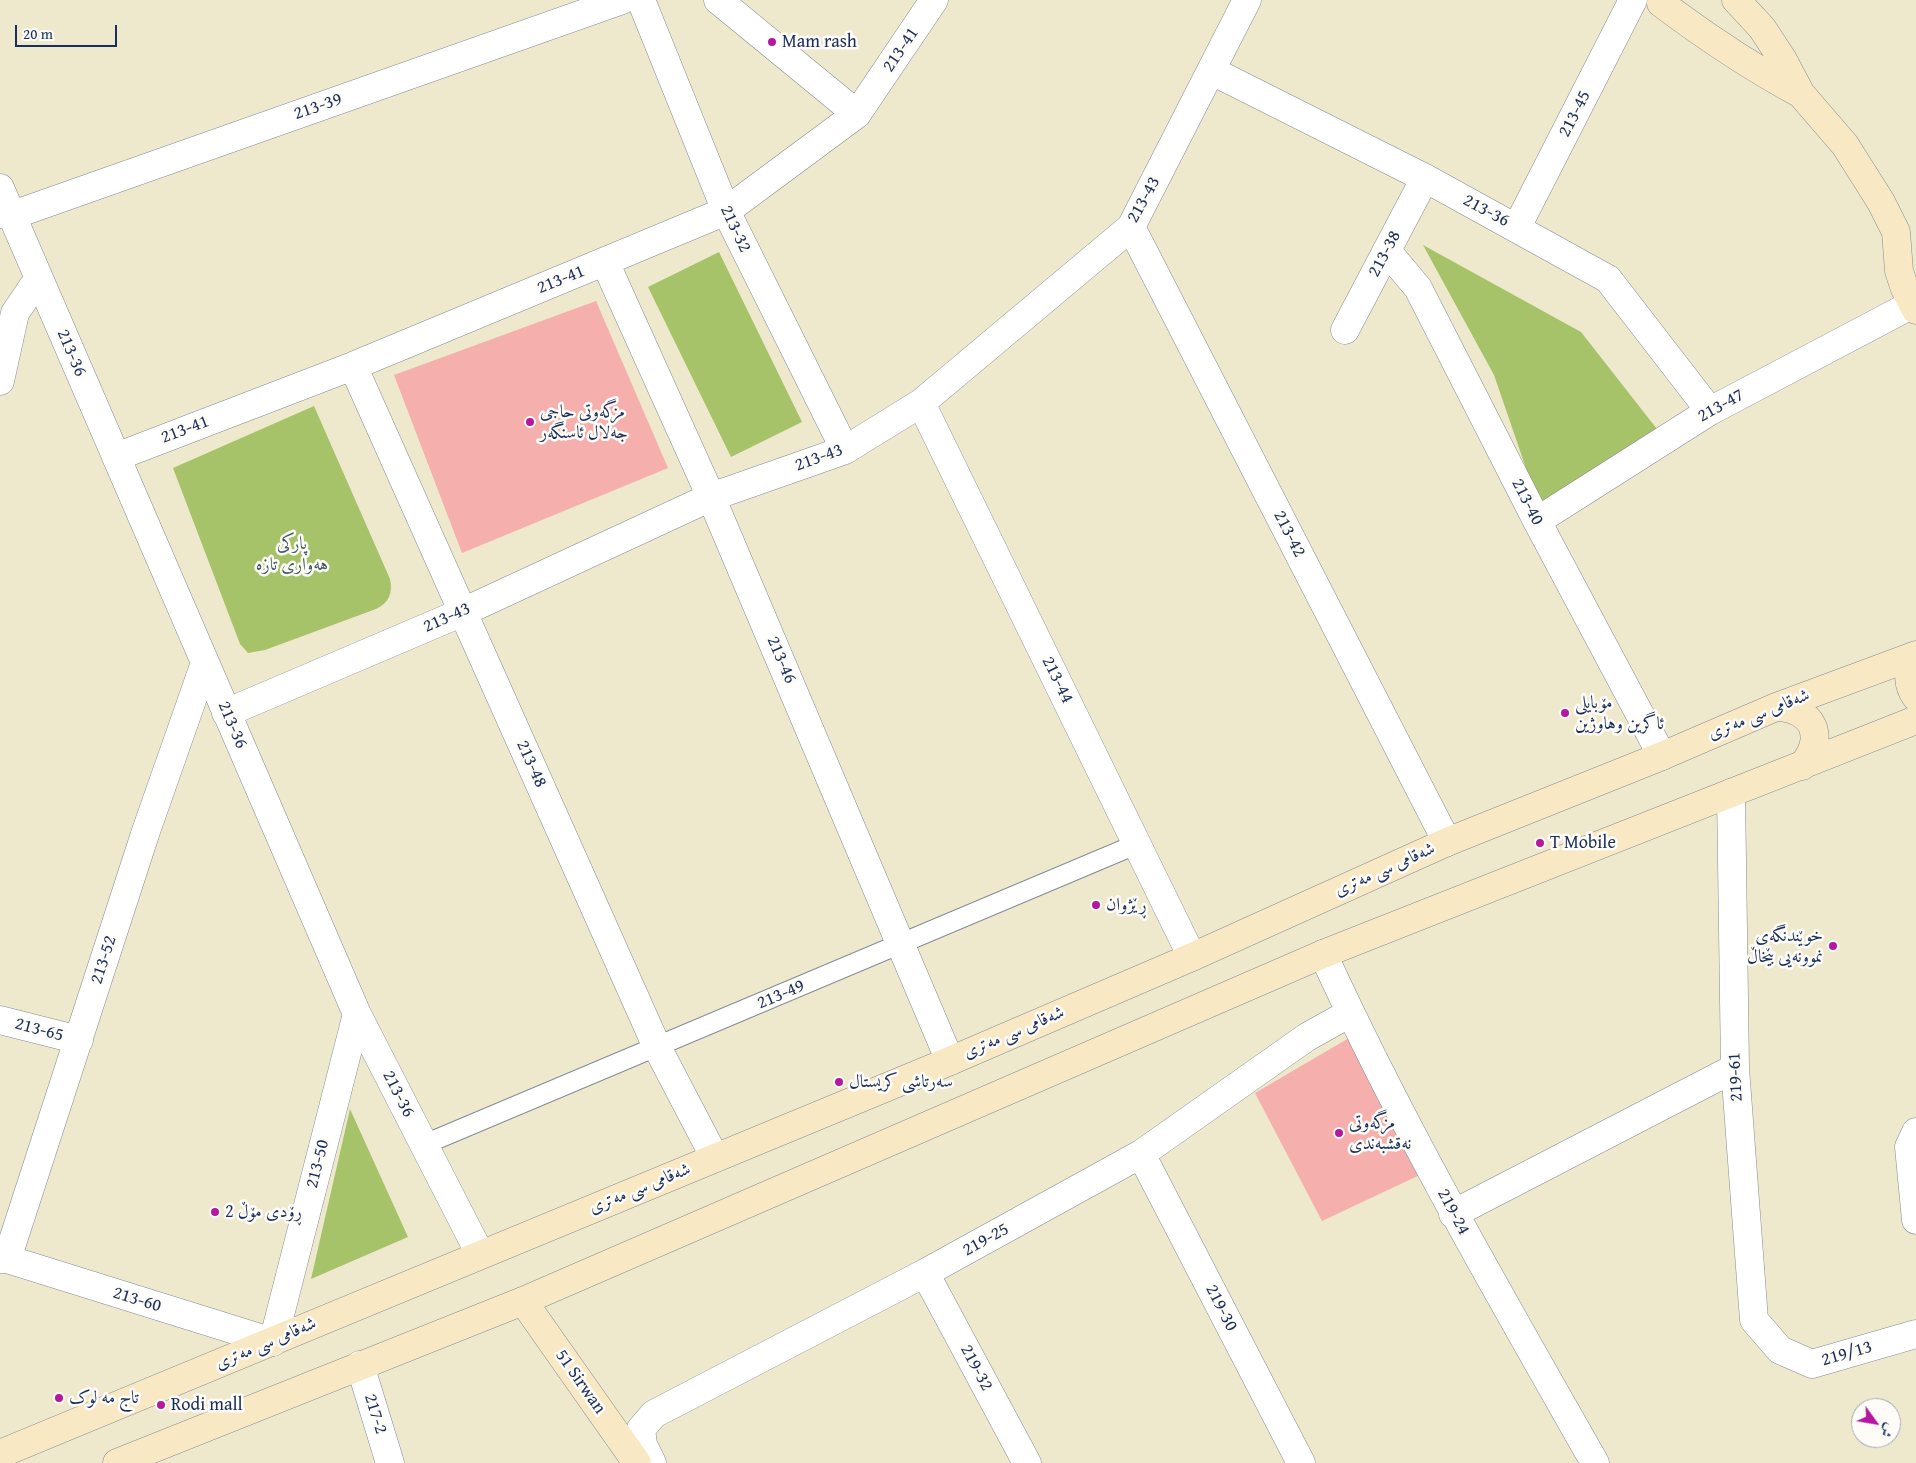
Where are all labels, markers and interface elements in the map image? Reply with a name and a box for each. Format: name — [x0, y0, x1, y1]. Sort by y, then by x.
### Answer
scale bar — [18, 15, 120, 47]
text: 20 m — [23, 23, 53, 44]
street label: 213-41 — [878, 23, 924, 77]
place label: Mam rash — [782, 31, 857, 53]
marker: Mam rash — [766, 36, 778, 48]
street label: 213-45 — [1554, 87, 1596, 141]
street label: 213-39 — [291, 89, 345, 125]
street label: 213-43 — [1123, 173, 1165, 227]
street label: 213-36 — [1459, 190, 1513, 232]
street label: 213-32 — [715, 202, 755, 256]
street label: 213-38 — [1364, 227, 1406, 281]
street label: 213-41 — [534, 261, 588, 299]
street label: 213-36 — [51, 326, 91, 380]
street label: 213-47 — [1694, 385, 1748, 427]
place label: مزگەوتی حاجی جەلال ئاسنگەر — [540, 401, 628, 444]
street label: 213-41 — [158, 411, 212, 449]
marker: مزگەوتی حاجی جەلال ئاسنگەر — [524, 416, 536, 428]
street label: 213-43 — [792, 439, 846, 477]
street label: 213-40 — [1506, 475, 1548, 529]
street label: 213-42 — [1268, 507, 1310, 561]
park label: پارکی هەواری تازە — [256, 533, 328, 576]
street label: 213-43 — [420, 598, 474, 638]
street label: 213-46 — [761, 633, 801, 687]
street label: 213-44 — [1036, 653, 1078, 707]
street label: شەقامی سی مەتری — [1705, 685, 1813, 745]
place label: مۆبایلی ئاگرین وهاوژین — [1575, 692, 1664, 734]
street label: 213-36 — [212, 698, 252, 752]
marker: مۆبایلی ئاگرین وهاوژین — [1559, 707, 1571, 719]
street label: 213-48 — [511, 737, 551, 791]
place label: T Mobile — [1550, 832, 1616, 854]
marker: T Mobile — [1534, 837, 1546, 849]
street label: شەقامی سی مەتری — [1331, 838, 1439, 902]
place label: ڕێژوان — [1106, 894, 1147, 916]
marker: ڕێژوان — [1090, 899, 1102, 911]
place label: خوێندنگەی نموونەیی بێخاڵ — [1747, 925, 1823, 968]
street label: 213-52 — [86, 933, 122, 987]
marker: خوێندنگەی نموونەیی بێخاڵ — [1827, 940, 1839, 952]
street label: 213-49 — [754, 975, 808, 1015]
street label: شەقامی سی مەتری — [960, 1002, 1068, 1064]
street label: 213-65 — [12, 1013, 66, 1047]
street label: 219-61 — [1724, 1052, 1748, 1102]
street label: 213-36 — [377, 1067, 419, 1121]
place label: سەرتاشی کریستال — [849, 1071, 953, 1093]
marker: سەرتاشی کریستال — [833, 1076, 845, 1088]
place label: مزگەوتی نەقشبەندی — [1349, 1112, 1411, 1154]
marker: مزگەوتی نەقشبەندی — [1333, 1127, 1345, 1139]
street label: 213-50 — [302, 1137, 334, 1191]
street label: شەقامی سی مەتری — [586, 1159, 694, 1219]
street label: 219-24 — [1432, 1185, 1474, 1239]
place label: ڕۆدی مۆڵ 2 — [225, 1201, 302, 1223]
marker: ڕۆدی مۆڵ 2 — [209, 1206, 221, 1218]
street label: 219-25 — [959, 1219, 1013, 1261]
street label: 219-30 — [1200, 1281, 1242, 1335]
street label: 213-60 — [110, 1282, 164, 1318]
street label: شەقامی سی مەتری — [212, 1313, 320, 1375]
street label: 219/13 — [1819, 1336, 1875, 1372]
street label: 219-32 — [955, 1341, 997, 1395]
street label: 51 Sirwan — [550, 1346, 610, 1418]
place label: تاج مه لوک — [69, 1387, 139, 1409]
street label: 217-2 — [359, 1391, 391, 1437]
marker: تاج مه لوک — [53, 1392, 65, 1404]
place label: Rodi mall — [171, 1394, 242, 1416]
north arrow — [1851, 1398, 1901, 1448]
marker: Rodi mall — [155, 1399, 167, 1411]
text: ش — [1876, 1419, 1900, 1442]

